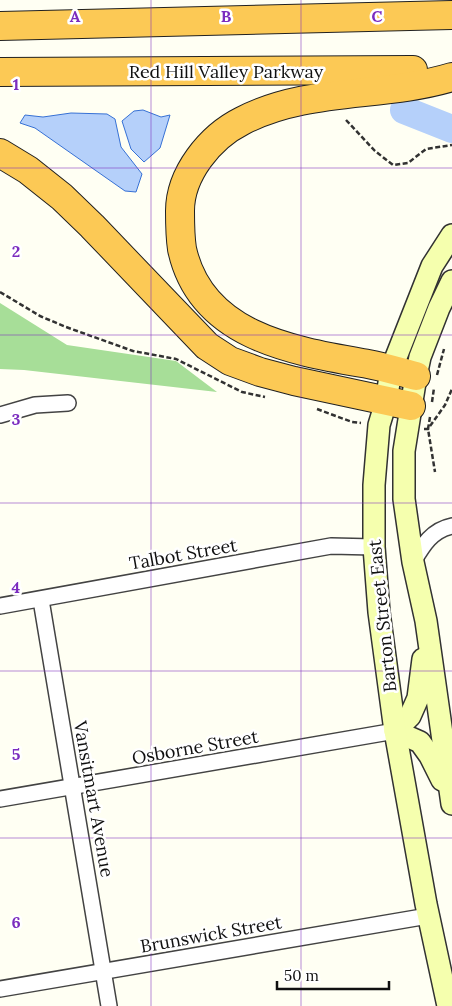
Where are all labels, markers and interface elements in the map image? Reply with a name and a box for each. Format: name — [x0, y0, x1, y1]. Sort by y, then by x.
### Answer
text: A — [70, 6, 81, 26]
text: B — [221, 6, 232, 26]
text: C — [371, 6, 383, 26]
street label: Red Hill Valley Parkway — [129, 60, 324, 83]
text: 1 — [13, 74, 19, 94]
text: 2 — [12, 241, 20, 261]
text: 3 — [12, 409, 21, 429]
street label: Talbot Street — [127, 533, 239, 575]
street label: Barton Street East — [363, 539, 401, 693]
text: 4 — [12, 577, 21, 597]
street label: Vansitmart Avenue — [69, 718, 119, 879]
street label: Osborne Street — [130, 725, 260, 769]
text: 5 — [12, 744, 21, 764]
street label: Brunswick Street — [138, 910, 284, 958]
text: 6 — [11, 912, 21, 932]
scale bar — [277, 958, 390, 990]
text: 50 m — [284, 966, 319, 985]

